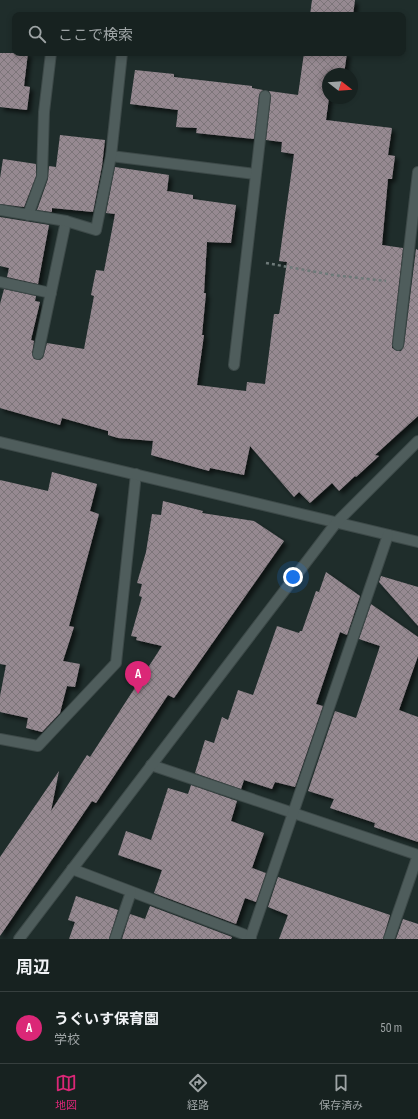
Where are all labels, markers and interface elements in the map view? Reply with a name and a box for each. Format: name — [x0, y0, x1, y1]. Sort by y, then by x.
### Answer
search box — [12, 12, 406, 56]
icon: search — [26, 23, 48, 45]
text: ここで検索 — [58, 26, 133, 45]
north arrow — [322, 68, 358, 104]
your location — [283, 567, 303, 587]
pin: A — [125, 661, 151, 694]
text: 周辺 — [16, 958, 50, 978]
text: うぐいす保育園 — [54, 1010, 159, 1029]
text: A — [26, 1020, 32, 1036]
text: 50 m — [381, 1020, 402, 1036]
text: 学校 — [54, 1032, 80, 1048]
tab: 地図 — [55, 1072, 77, 1112]
tab: 経路 — [187, 1072, 209, 1112]
tab: 保存済み — [319, 1072, 363, 1112]

